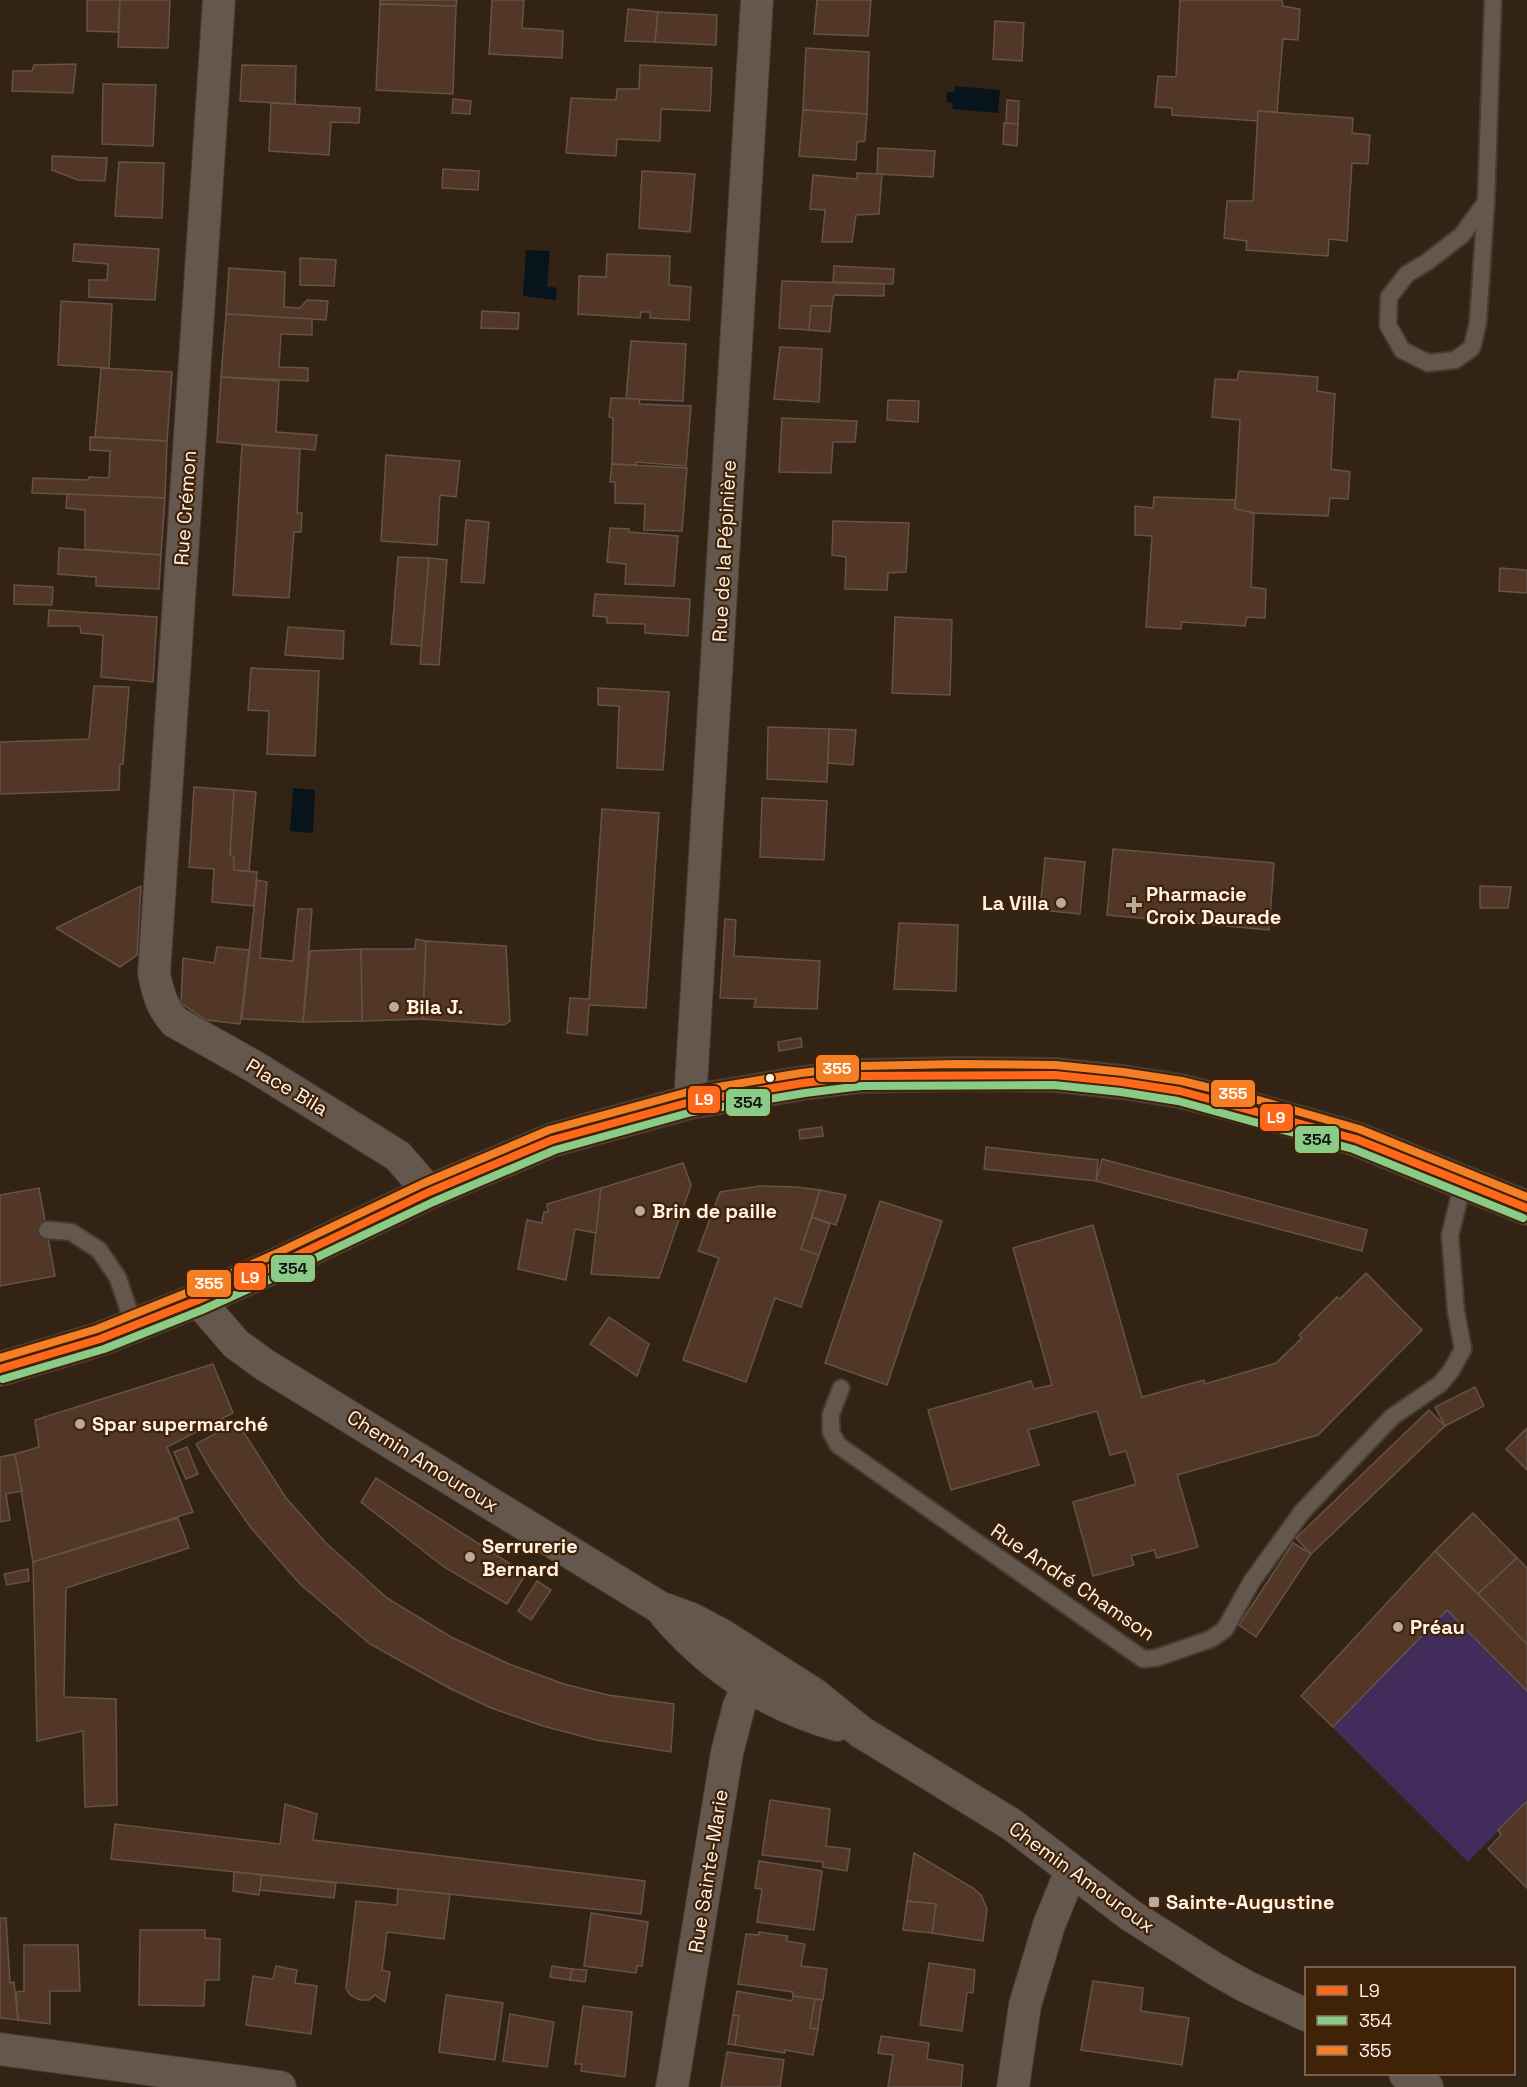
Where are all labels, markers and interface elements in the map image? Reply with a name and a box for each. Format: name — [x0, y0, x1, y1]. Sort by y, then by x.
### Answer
street label: Rue Crémon — [168, 449, 202, 567]
street label: Rue de la Pépinière — [706, 459, 742, 643]
place label: Pharmacie Croix Daurade — [1146, 881, 1281, 930]
place label: La Villa — [982, 890, 1049, 916]
marker: La Villa — [1054, 896, 1068, 910]
marker: Pharmacie Croix Daurade — [1127, 898, 1141, 912]
place label: Bila J. — [406, 994, 463, 1020]
marker: Bila J. — [387, 1000, 401, 1014]
street label: Place Bila — [241, 1052, 333, 1122]
line badge: 355 — [815, 1054, 860, 1083]
text: 355 — [823, 1058, 852, 1079]
unlabelled marker — [764, 1072, 776, 1084]
line badge: 355 — [1210, 1079, 1256, 1108]
text: 355 — [1219, 1083, 1248, 1104]
line badge: L9 — [687, 1085, 721, 1114]
line badge: 354 — [725, 1088, 771, 1117]
text: L9 — [695, 1089, 713, 1110]
text: 354 — [733, 1092, 763, 1113]
line badge: L9 — [1259, 1103, 1294, 1132]
text: L9 — [1267, 1107, 1285, 1128]
line badge: 354 — [1294, 1125, 1340, 1154]
text: 354 — [1302, 1129, 1332, 1150]
place label: Brin de paille — [652, 1198, 777, 1224]
marker: Brin de paille — [633, 1204, 647, 1218]
line badge: 354 — [270, 1254, 316, 1283]
text: 354 — [278, 1258, 308, 1279]
line badge: L9 — [233, 1262, 267, 1291]
text: L9 — [241, 1267, 259, 1288]
line badge: 355 — [186, 1269, 232, 1298]
text: 355 — [195, 1273, 224, 1294]
street label: Chemin Amouroux — [342, 1404, 504, 1518]
place label: Spar supermarché — [92, 1411, 268, 1437]
marker: Spar supermarché — [73, 1417, 87, 1431]
street label: Rue André Chamson — [986, 1517, 1160, 1647]
place label: Serrurerie Bernard — [482, 1533, 578, 1582]
marker: Serrurerie Bernard — [463, 1550, 477, 1564]
place label: Préau — [1410, 1614, 1465, 1640]
marker: Préau — [1391, 1620, 1405, 1634]
street label: Rue Sainte-Marie — [682, 1787, 734, 1955]
street label: Chemin Amouroux — [1004, 1815, 1160, 1939]
place label: Sainte-Augustine — [1166, 1889, 1334, 1915]
marker: Sainte-Augustine — [1147, 1895, 1161, 1909]
legend — [1305, 1967, 1515, 2075]
text: L9 — [1359, 1979, 1380, 2002]
text: 354 — [1359, 2009, 1392, 2032]
text: 355 — [1359, 2039, 1391, 2062]

